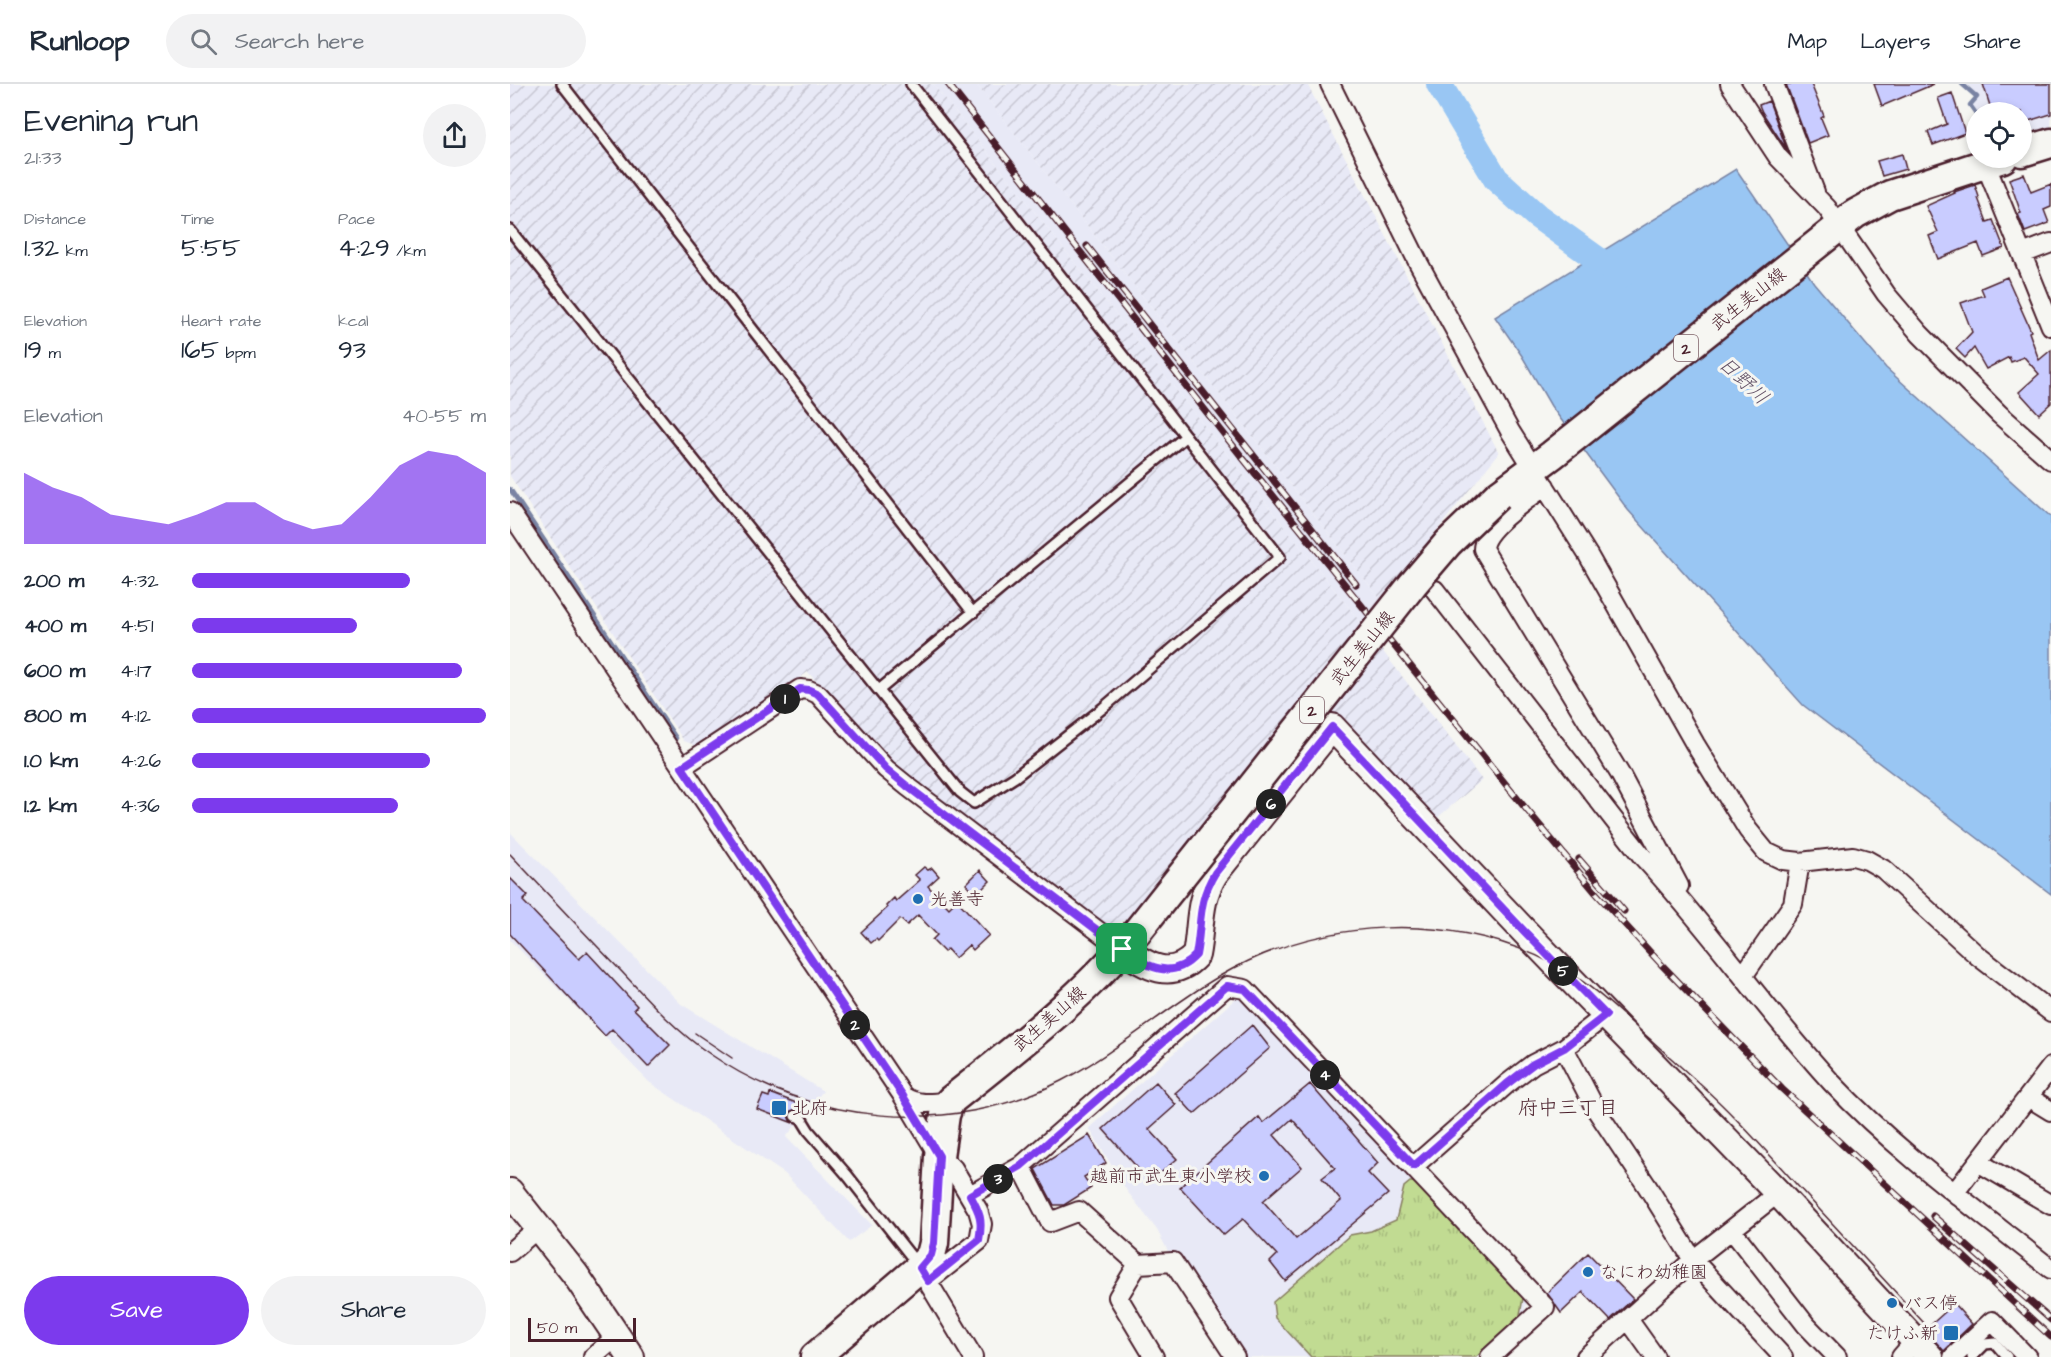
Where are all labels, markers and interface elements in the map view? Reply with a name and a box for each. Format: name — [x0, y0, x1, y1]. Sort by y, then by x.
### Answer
search box — [166, 14, 586, 68]
text: Runloop — [30, 22, 130, 61]
icon: search — [187, 25, 220, 58]
text: Search here — [235, 26, 365, 57]
text: Map — [1787, 27, 1827, 56]
text: Layers — [1860, 27, 1930, 56]
text: Share — [1963, 27, 2021, 56]
text: Evening run — [24, 98, 198, 144]
map controls — [1966, 102, 2032, 168]
button: locate — [1966, 102, 2032, 168]
button: share — [423, 104, 486, 167]
text: 21:33 — [24, 144, 62, 172]
text: Distance — [24, 208, 86, 230]
text: Time — [181, 208, 215, 230]
text: Pace — [338, 208, 375, 230]
text: 1.32 — [24, 230, 59, 266]
text: 5:55 — [181, 230, 241, 266]
text: 4:29 — [338, 230, 390, 266]
text: km — [59, 240, 88, 262]
text: /km — [390, 240, 426, 262]
street label: 武生美山線 — [1705, 262, 1791, 337]
text: Elevation — [24, 310, 87, 332]
text: Heart rate — [181, 310, 261, 332]
text: kcal — [338, 310, 369, 332]
text: 19 — [24, 332, 42, 368]
text: 165 — [181, 332, 219, 368]
text: 93 — [338, 332, 366, 368]
road number: 2 — [1674, 335, 1698, 361]
text: m — [42, 342, 61, 364]
text: bpm — [219, 342, 256, 364]
water label: 日野川 — [1712, 350, 1775, 411]
text: Elevation — [24, 402, 103, 430]
text: 40–55 m — [402, 402, 486, 430]
text: 200 m — [24, 567, 84, 595]
text: 4:32 — [120, 567, 159, 595]
street label: 武生美山線 — [1324, 605, 1400, 691]
text: 400 m — [24, 612, 86, 640]
text: 4:51 — [120, 612, 154, 640]
text: 600 m — [24, 657, 85, 685]
text: 4:17 — [120, 657, 152, 685]
pin: 1 — [770, 684, 800, 714]
text: 1 — [784, 688, 786, 710]
road number: 2 — [1300, 697, 1324, 723]
text: 800 m — [24, 702, 86, 730]
text: 4:12 — [120, 702, 151, 730]
text: 1.0 km — [24, 747, 78, 775]
text: 4:26 — [120, 747, 161, 775]
pin: 6 — [1256, 789, 1286, 819]
text: 1.2 km — [24, 792, 77, 820]
text: 4:36 — [120, 792, 160, 820]
text: 6 — [1266, 793, 1276, 815]
place label: 光善寺 — [930, 887, 984, 912]
marker: 光善寺 — [911, 892, 925, 906]
pin — [1096, 923, 1147, 974]
icon: arrive — [1105, 932, 1138, 965]
pin: 5 — [1548, 956, 1578, 986]
text: 5 — [1557, 960, 1569, 982]
street label: 武生美山線 — [1007, 980, 1091, 1058]
pin: 2 — [840, 1010, 870, 1040]
text: 2 — [850, 1014, 860, 1036]
pin: 4 — [1310, 1060, 1340, 1090]
text: 4 — [1320, 1064, 1330, 1086]
district label: 府中三丁目 — [1518, 1094, 1618, 1122]
place label: 北府 — [792, 1096, 828, 1121]
marker: 北府 — [770, 1099, 788, 1117]
pin: 3 — [983, 1164, 1013, 1194]
place label: 越前市武生東小学校 — [1090, 1164, 1252, 1189]
text: 3 — [994, 1168, 1002, 1190]
marker: 越前市武生東小学校 — [1257, 1169, 1271, 1183]
place label: なにわ幼稚園 — [1600, 1260, 1708, 1285]
marker: なにわ幼稚園 — [1581, 1265, 1595, 1279]
button: Save — [24, 1276, 249, 1345]
button: Share — [261, 1276, 486, 1345]
place label: バス停 — [1904, 1291, 1958, 1316]
marker: バス停 — [1885, 1296, 1899, 1310]
scale bar — [528, 1315, 636, 1342]
text: 50 m — [537, 1317, 577, 1339]
place label: たけふ新 — [1867, 1321, 1938, 1346]
marker: たけふ新 — [1942, 1324, 1960, 1342]

